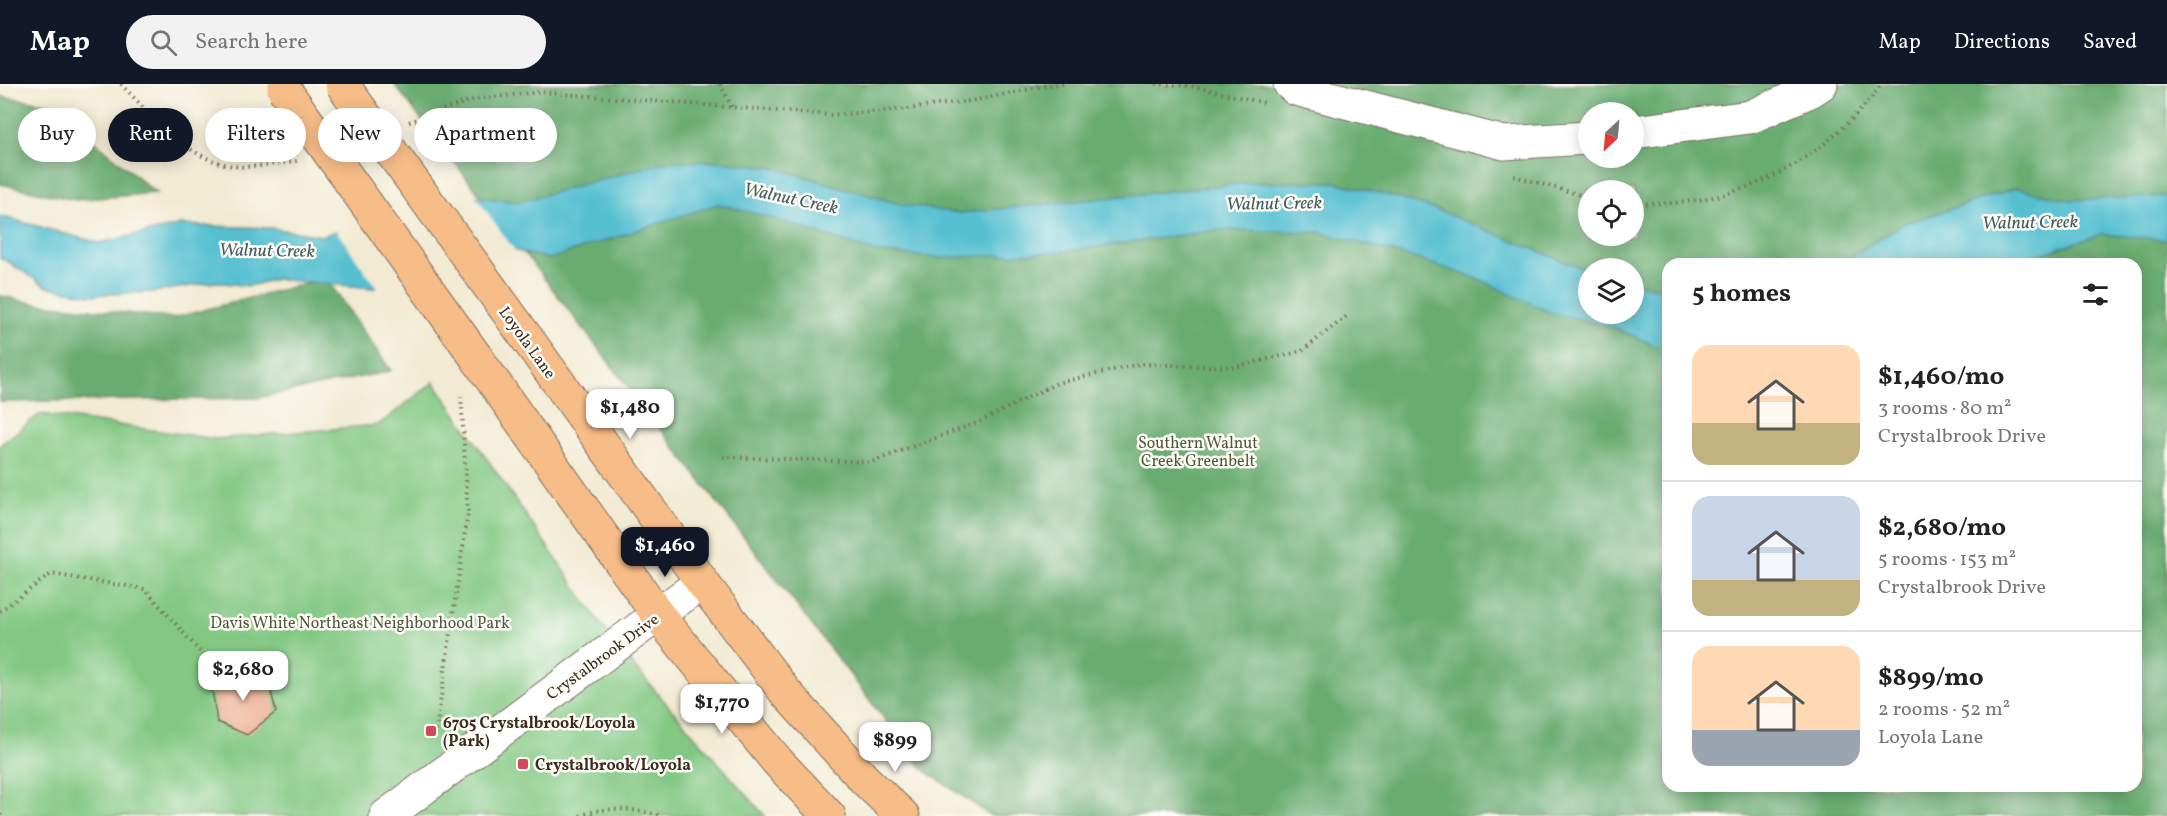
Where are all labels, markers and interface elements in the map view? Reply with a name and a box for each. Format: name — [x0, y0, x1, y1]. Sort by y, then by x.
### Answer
search box — [126, 15, 546, 69]
text: Map — [30, 23, 90, 62]
icon: search — [147, 26, 180, 59]
text: Search here — [195, 27, 308, 58]
text: Map — [1879, 28, 1921, 57]
text: Directions — [1954, 28, 2050, 57]
text: Saved — [2083, 28, 2137, 57]
north arrow — [1578, 102, 1644, 168]
map controls — [1578, 102, 1644, 324]
chip: Buy — [18, 108, 96, 162]
chip: Rent — [108, 108, 193, 162]
chip: Filters — [205, 108, 306, 162]
chip: New — [318, 108, 402, 162]
chip: Apartment — [414, 108, 557, 162]
water label: Walnut Creek — [741, 177, 840, 222]
button: locate — [1578, 180, 1644, 246]
water label: Walnut Creek — [1226, 191, 1322, 218]
water label: Walnut Creek — [1982, 210, 2078, 237]
water label: Walnut Creek — [219, 238, 315, 265]
button: layers — [1578, 258, 1644, 324]
text: 5 homes — [1692, 276, 1791, 312]
icon: filters — [2079, 278, 2112, 311]
street label: Loyola Lane — [493, 303, 560, 384]
text: $1,460/mo — [1878, 359, 2004, 395]
icon: home — [1740, 369, 1812, 441]
pin: $1,480 — [581, 389, 679, 440]
text: $1,480 — [600, 394, 660, 422]
text: 3 rooms · 80 m² — [1878, 395, 2011, 423]
text: Crystalbrook Drive — [1878, 423, 2046, 451]
park label: Southern Walnut Creek Greenbelt — [1138, 433, 1258, 473]
text: $2,680/mo — [1878, 510, 2006, 546]
icon: home — [1740, 520, 1812, 592]
pin: $1,460 — [616, 527, 714, 578]
text: $1,460 — [635, 532, 695, 560]
text: 5 rooms · 153 m² — [1878, 546, 2016, 574]
text: Crystalbrook Drive — [1878, 574, 2046, 602]
street label: Crystalbrook Drive — [542, 609, 664, 706]
park label: Davis White Northeast Neighborhood Park — [210, 613, 510, 635]
pin: $2,680 — [194, 651, 292, 702]
text: $2,680 — [212, 656, 274, 684]
text: $899/mo — [1878, 660, 1984, 696]
icon: home — [1740, 670, 1812, 742]
pin: $1,770 — [673, 684, 771, 735]
text: $1,770 — [694, 689, 750, 717]
text: 2 rooms · 52 m² — [1878, 696, 2010, 724]
place label: 6705 Crystalbrook/Loyola (Park) — [443, 713, 636, 753]
pin: $899 — [859, 722, 931, 773]
marker: 6705 Crystalbrook/Loyola (Park) — [424, 724, 438, 738]
text: Loyola Lane — [1878, 724, 1983, 752]
text: $899 — [873, 727, 917, 755]
place label: Crystalbrook/Loyola — [535, 755, 691, 777]
marker: Crystalbrook/Loyola — [516, 757, 530, 771]

